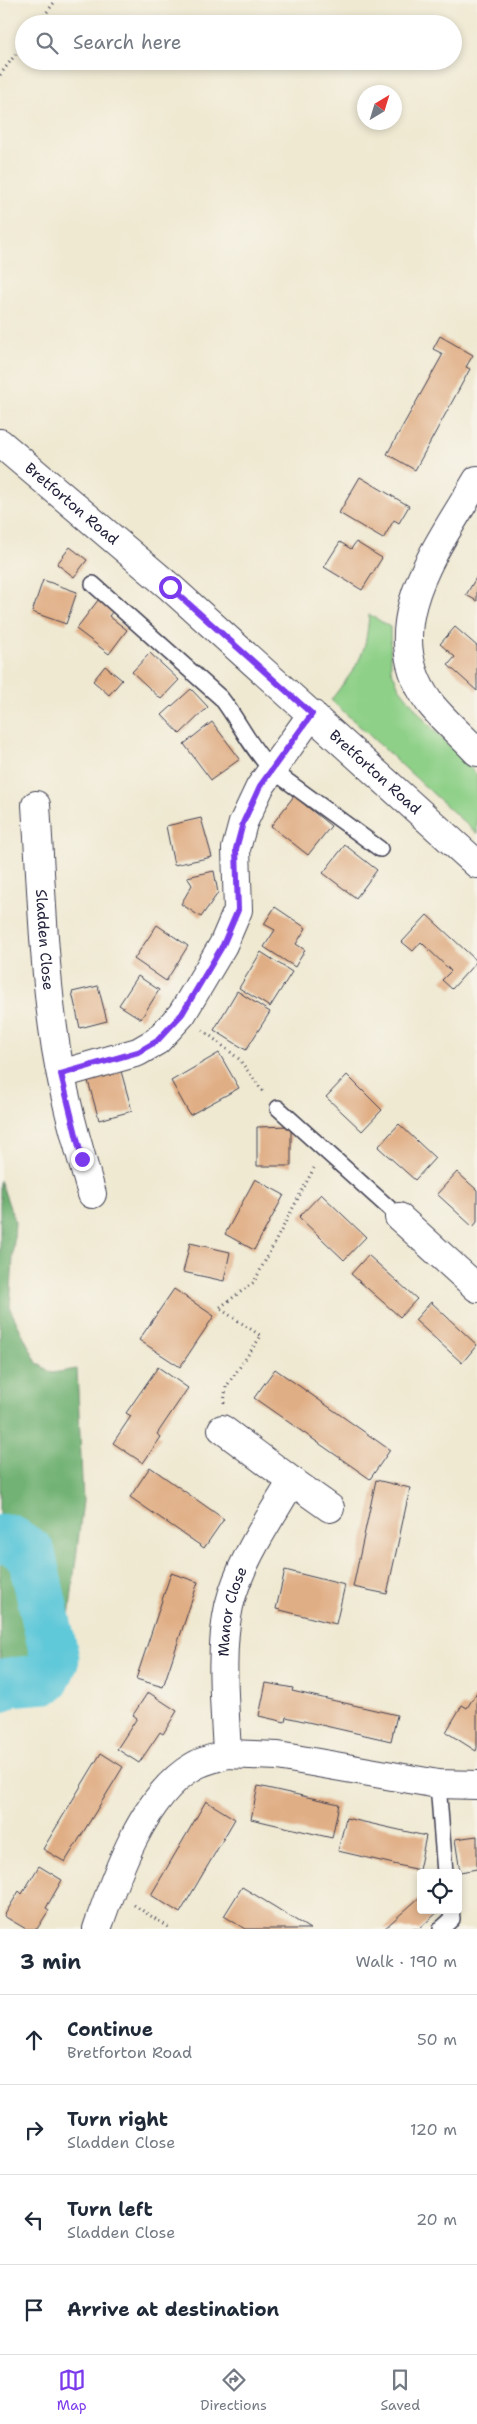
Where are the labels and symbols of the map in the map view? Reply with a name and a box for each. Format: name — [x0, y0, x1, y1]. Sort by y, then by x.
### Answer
north arrow — [357, 85, 402, 130]
street label: Bretforton Road — [20, 458, 123, 550]
route start — [159, 576, 182, 599]
street label: Bretforton Road — [325, 725, 426, 819]
street label: Sladden Close — [31, 889, 58, 991]
route end — [71, 1148, 94, 1171]
street label: Manor Close — [213, 1563, 252, 1657]

